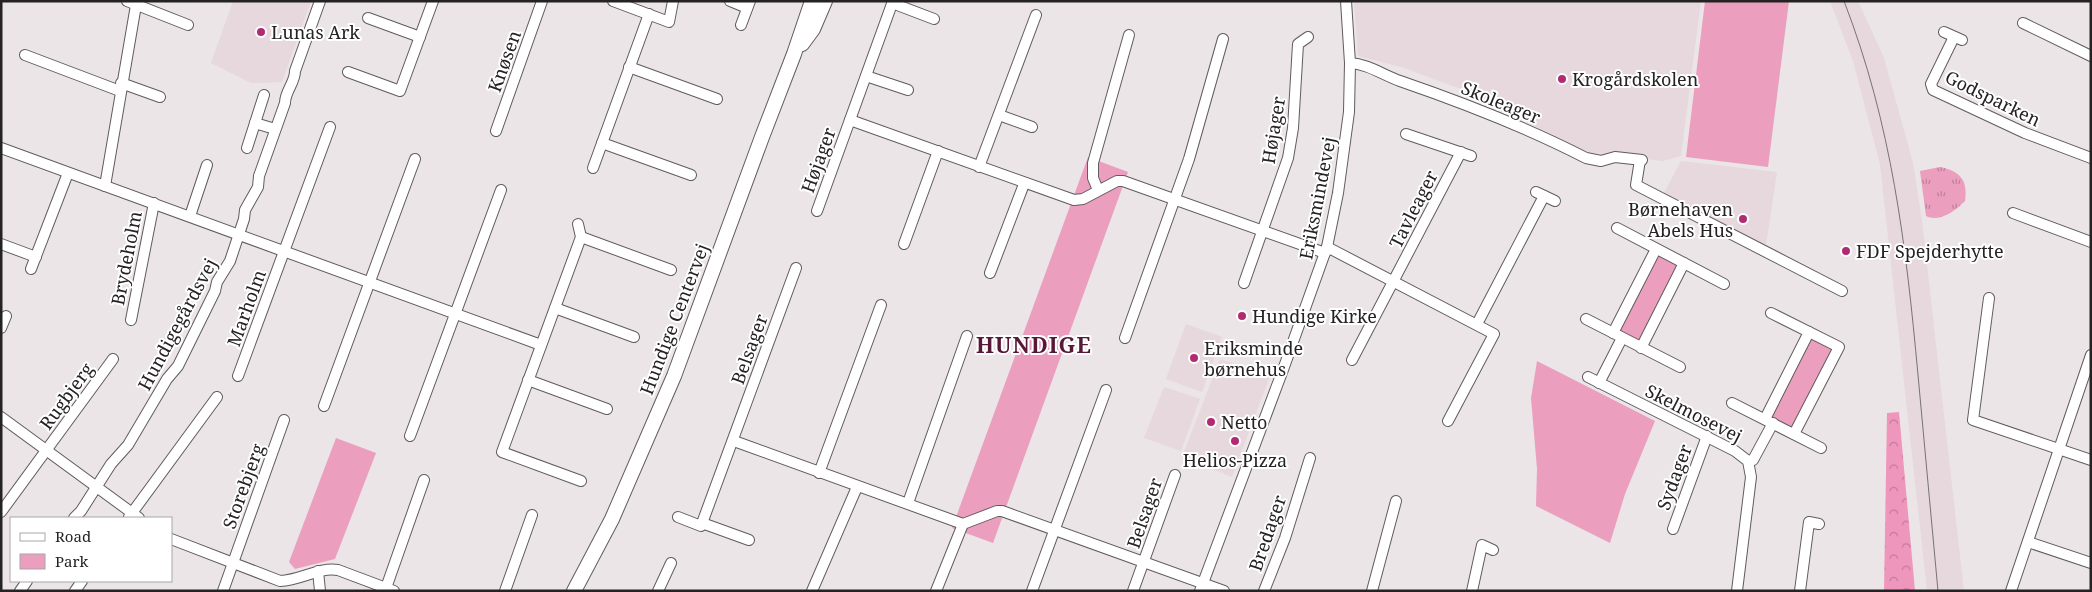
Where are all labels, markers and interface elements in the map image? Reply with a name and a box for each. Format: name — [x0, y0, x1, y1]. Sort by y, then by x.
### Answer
place label: Lunas Ark — [271, 20, 360, 44]
marker: Lunas Ark — [255, 26, 267, 38]
street label: Knøsen — [482, 26, 526, 95]
street label: Godsparken — [1941, 65, 2045, 132]
place label: Krogårdskolen — [1572, 67, 1699, 91]
marker: Krogårdskolen — [1556, 73, 1568, 85]
street label: Skoleager — [1458, 75, 1545, 129]
street label: Højager — [1256, 94, 1290, 165]
street label: Højager — [795, 123, 841, 196]
street label: Eriksmindevej — [1293, 135, 1341, 261]
street label: Tavleager — [1383, 166, 1443, 252]
place label: Børnehaven Abels Hus — [1628, 197, 1733, 242]
street label: Brydeholm — [105, 209, 147, 307]
marker: Børnehaven Abels Hus — [1737, 213, 1749, 225]
place label: FDF Spejderhytte — [1856, 239, 2004, 263]
street label: Hundige Centervej — [634, 240, 714, 398]
marker: FDF Spejderhytte — [1840, 245, 1852, 257]
street label: Hundigegårdsvej — [132, 254, 222, 394]
street label: Marholm — [221, 266, 271, 350]
place label: Hundige Kirke — [1252, 304, 1377, 328]
street label: Belsager — [725, 310, 773, 387]
marker: Hundige Kirke — [1236, 310, 1248, 322]
district label: HUNDIGE — [976, 329, 1092, 359]
place label: Eriksminde børnehus — [1204, 336, 1303, 381]
marker: Eriksminde børnehus — [1188, 352, 1200, 364]
street label: Rugbjerg — [34, 357, 99, 434]
street label: Skelmosevej — [1641, 378, 1747, 448]
place label: Netto — [1221, 410, 1267, 434]
marker: Netto — [1205, 416, 1217, 428]
marker: Helios-Pizza — [1229, 435, 1241, 447]
street label: Storebjerg — [217, 440, 270, 532]
street label: Sydager — [1651, 440, 1697, 513]
place label: Helios-Pizza — [1183, 448, 1287, 472]
street label: Belsager — [1121, 474, 1167, 551]
street label: Bredager — [1243, 491, 1291, 574]
legend — [10, 517, 172, 582]
text: Road — [55, 526, 91, 546]
text: Park — [55, 551, 89, 571]

